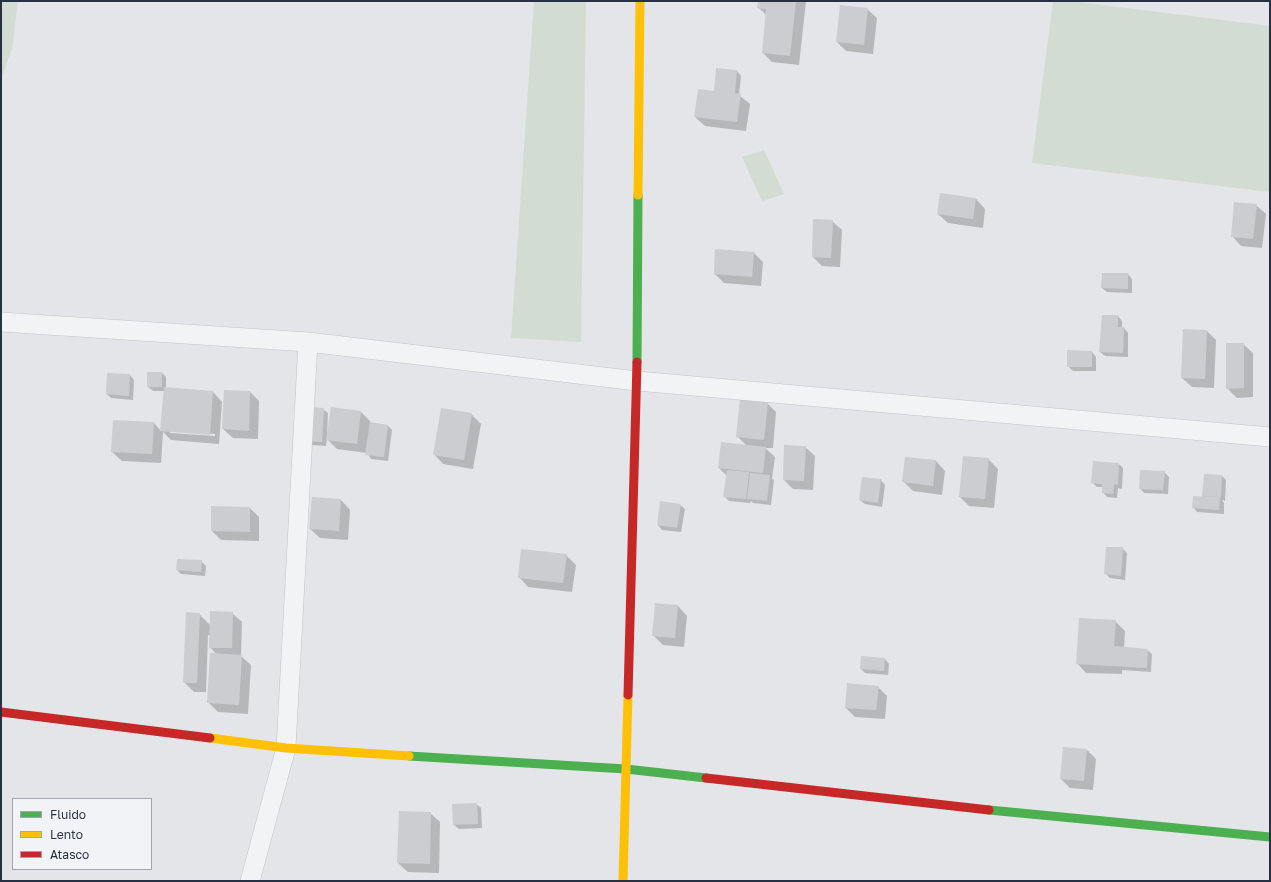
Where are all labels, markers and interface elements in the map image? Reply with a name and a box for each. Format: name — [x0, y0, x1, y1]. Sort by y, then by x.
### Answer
legend — [12, 798, 152, 870]
text: Fluido — [50, 807, 86, 822]
text: Lento — [50, 827, 83, 842]
text: Atasco — [50, 847, 89, 862]

